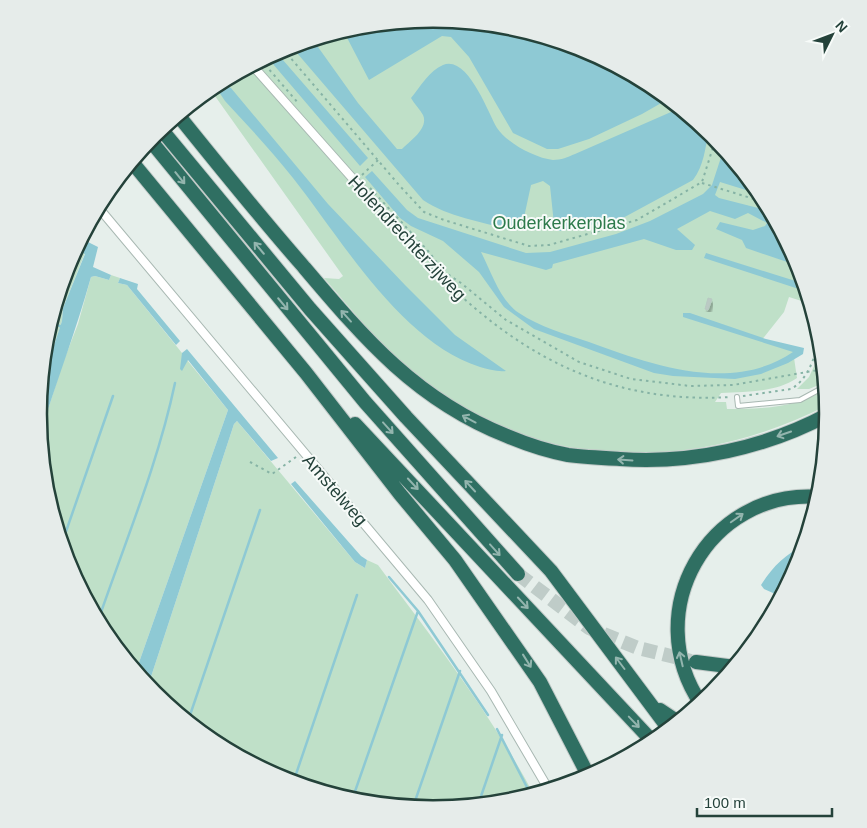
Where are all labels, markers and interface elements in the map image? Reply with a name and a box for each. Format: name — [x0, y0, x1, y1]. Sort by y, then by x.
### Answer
north arrow — [807, 10, 857, 60]
text: N — [832, 17, 851, 35]
one-way arrow — [175, 171, 186, 184]
street label: Holendrechterzijweg — [344, 172, 470, 304]
park label: Ouderkerkerplas — [492, 213, 626, 233]
one-way arrow — [254, 242, 265, 255]
one-way arrow — [277, 297, 289, 310]
one-way arrow — [340, 309, 351, 322]
one-way arrow — [462, 414, 477, 424]
one-way arrow — [382, 422, 393, 435]
one-way arrow — [776, 429, 792, 439]
street label: Amstelweg — [299, 450, 371, 530]
one-way arrow — [617, 455, 633, 464]
one-way arrow — [407, 477, 419, 490]
one-way arrow — [464, 479, 476, 492]
one-way arrow — [730, 513, 744, 523]
one-way arrow — [489, 543, 501, 556]
one-way arrow — [517, 596, 529, 609]
one-way arrow — [676, 652, 685, 668]
one-way arrow — [522, 654, 532, 668]
one-way arrow — [615, 656, 625, 670]
one-way arrow — [627, 716, 640, 728]
scale bar — [697, 786, 832, 818]
text: 100 m — [704, 794, 746, 811]

